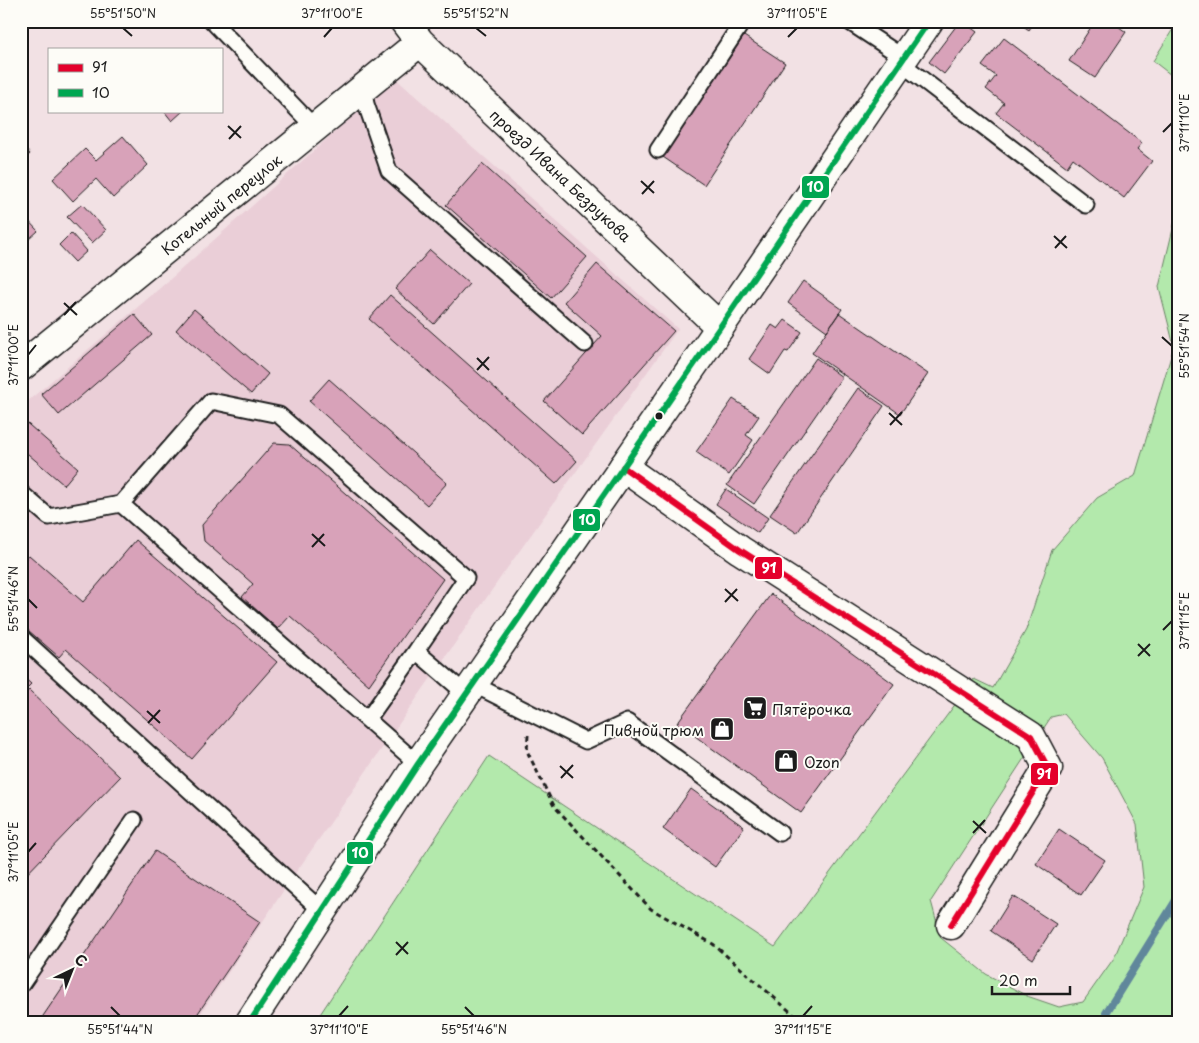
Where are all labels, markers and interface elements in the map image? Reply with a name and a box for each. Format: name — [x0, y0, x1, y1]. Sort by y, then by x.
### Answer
text: 55°51'50"N — [90, 4, 156, 22]
text: 37°11'00"E — [301, 4, 363, 22]
text: 55°51'52"N — [443, 4, 509, 22]
text: 37°11'05"E — [766, 4, 828, 22]
legend — [48, 48, 222, 112]
text: 91 — [92, 54, 108, 77]
text: 10 — [92, 80, 110, 103]
text: 37°11'10"E — [1175, 94, 1193, 152]
street label: проезд Ивана Безрукова — [485, 103, 637, 247]
street label: Котельный переулок — [156, 148, 286, 260]
line badge: 10 — [801, 175, 830, 199]
text: 10 — [806, 176, 824, 197]
text: 55°51'54"N — [1175, 313, 1193, 379]
text: 37°11'00"E — [4, 324, 22, 386]
unlabelled marker — [654, 411, 664, 421]
line badge: 10 — [572, 508, 601, 532]
text: 10 — [578, 509, 596, 530]
line badge: 91 — [754, 556, 783, 580]
text: 91 — [761, 557, 777, 578]
text: 55°51'46"N — [4, 566, 22, 632]
text: 37°11'15"E — [1175, 592, 1193, 650]
supermarket icon: Пятёрочка — [742, 695, 768, 721]
place label: Пятёрочка — [772, 697, 852, 720]
shop icon: Пивной трюм — [709, 716, 735, 742]
place label: Пивной трюм — [604, 718, 704, 741]
shop icon: Ozon — [773, 748, 799, 774]
place label: Ozon — [804, 750, 840, 773]
line badge: 91 — [1030, 762, 1059, 786]
text: 91 — [1036, 763, 1052, 784]
text: 37°11'05"E — [4, 821, 22, 883]
line badge: 10 — [346, 841, 374, 865]
text: 10 — [351, 842, 369, 863]
north arrow — [48, 946, 98, 996]
text: С — [70, 949, 92, 971]
scale bar — [992, 963, 1069, 995]
text: 20 m — [999, 968, 1038, 991]
text: 55°51'44"N — [87, 1020, 153, 1038]
text: 37°11'10"E — [310, 1020, 368, 1038]
text: 55°51'46"N — [441, 1020, 507, 1038]
text: 37°11'15"E — [774, 1020, 832, 1038]

